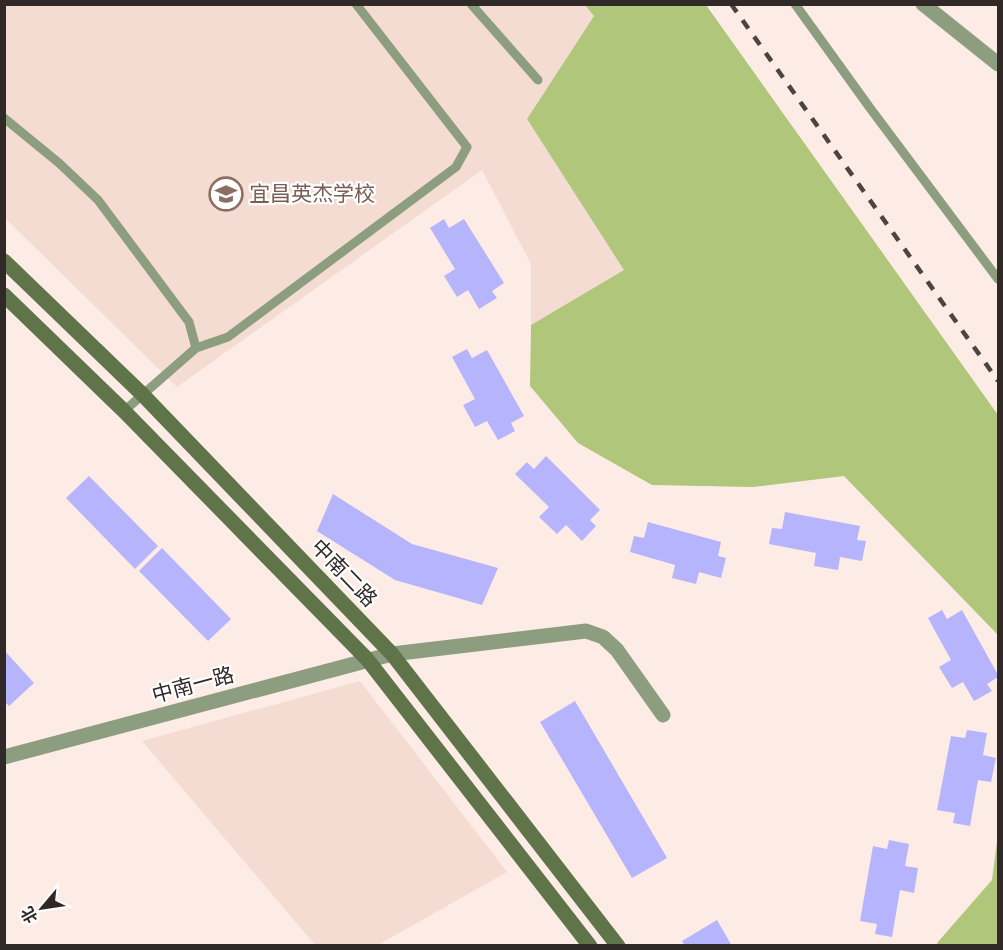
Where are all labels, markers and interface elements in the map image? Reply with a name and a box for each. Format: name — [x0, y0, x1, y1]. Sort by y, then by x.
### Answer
school or university icon: 宜昌英杰学校 — [208, 176, 244, 212]
place label: 宜昌英杰学校 — [249, 179, 375, 207]
street label: 中南二路 — [305, 532, 384, 612]
street label: 中南一路 — [149, 660, 237, 708]
north arrow — [12, 878, 72, 938]
text: 北 — [15, 903, 42, 928]

